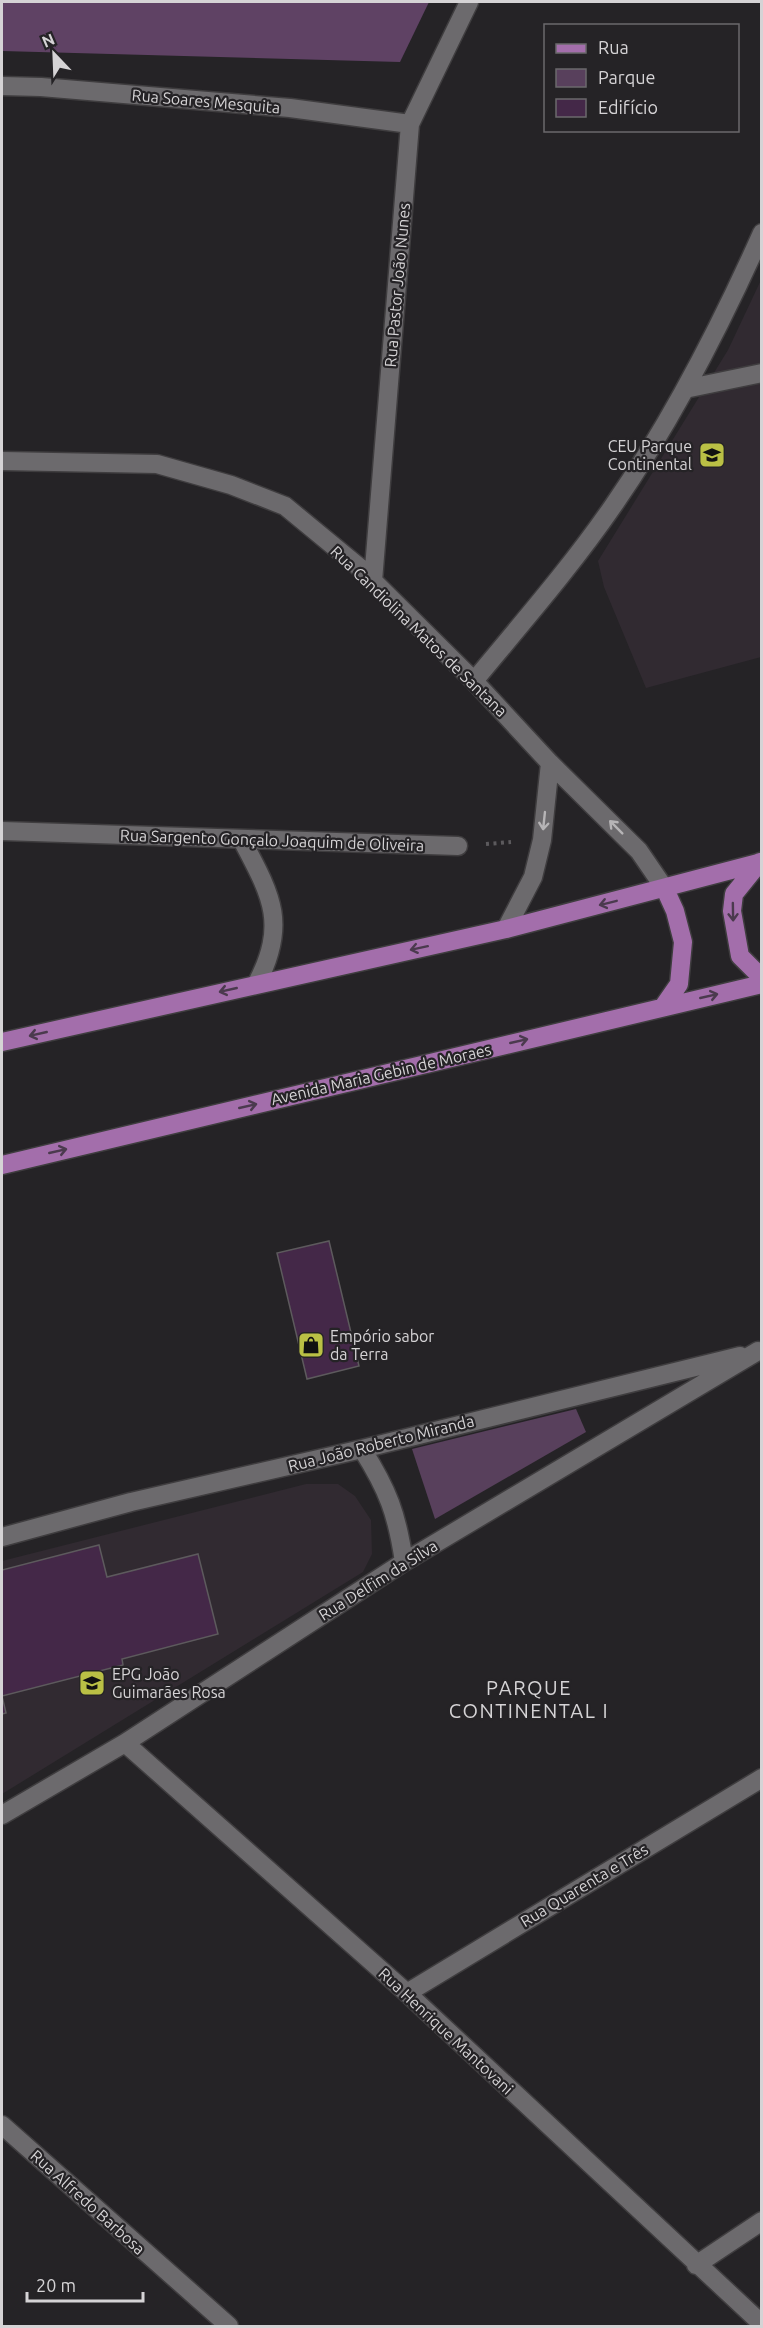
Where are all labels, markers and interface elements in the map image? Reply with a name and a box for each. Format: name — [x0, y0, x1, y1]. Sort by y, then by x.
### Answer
north arrow — [24, 24, 84, 84]
legend — [544, 24, 739, 132]
text: N — [39, 30, 57, 51]
text: Rua — [598, 37, 629, 57]
text: Parque — [598, 67, 655, 87]
street label: Rua Soares Mesquita — [131, 86, 281, 116]
text: Edifício — [598, 97, 658, 117]
street label: Rua Pastor João Nunes — [381, 202, 413, 368]
place label: CEU Parque Continental — [608, 437, 692, 473]
school or university icon: CEU Parque Continental — [697, 440, 727, 470]
street label: Rua Candiolina Matos de Santana — [327, 542, 511, 720]
one-way arrow — [538, 810, 549, 830]
one-way arrow — [608, 820, 623, 834]
street label: Rua Sargento Gonçalo Joaquim de Oliveira — [120, 826, 424, 854]
one-way arrow — [599, 898, 618, 909]
one-way arrow — [727, 901, 739, 921]
one-way arrow — [409, 943, 429, 954]
one-way arrow — [219, 985, 238, 996]
one-way arrow — [699, 990, 718, 1001]
one-way arrow — [29, 1028, 48, 1040]
one-way arrow — [510, 1035, 529, 1047]
street label: Avenida Maria Gebin de Moraes — [269, 1040, 493, 1108]
one-way arrow — [238, 1100, 257, 1112]
one-way arrow — [49, 1145, 68, 1157]
place label: Empório sabor da Terra — [330, 1327, 434, 1363]
shop icon: Empório sabor da Terra — [296, 1330, 326, 1360]
street label: Rua João Roberto Miranda — [286, 1411, 476, 1475]
street label: Rua Delfim da Silva — [315, 1536, 441, 1624]
place label: EPG João Guimarães Rosa — [112, 1665, 226, 1701]
school or university icon: EPG João Guimarães Rosa — [77, 1668, 107, 1698]
district label: PARQUE CONTINENTAL I — [449, 1676, 609, 1722]
street label: Rua Quarenta e Três — [517, 1840, 651, 1930]
street label: Rua Henrique Mantovani — [375, 1964, 517, 2098]
street label: Rua Alfredo Barbosa — [27, 2146, 149, 2258]
scale bar — [27, 2265, 142, 2303]
text: 20 m — [36, 2275, 76, 2295]

